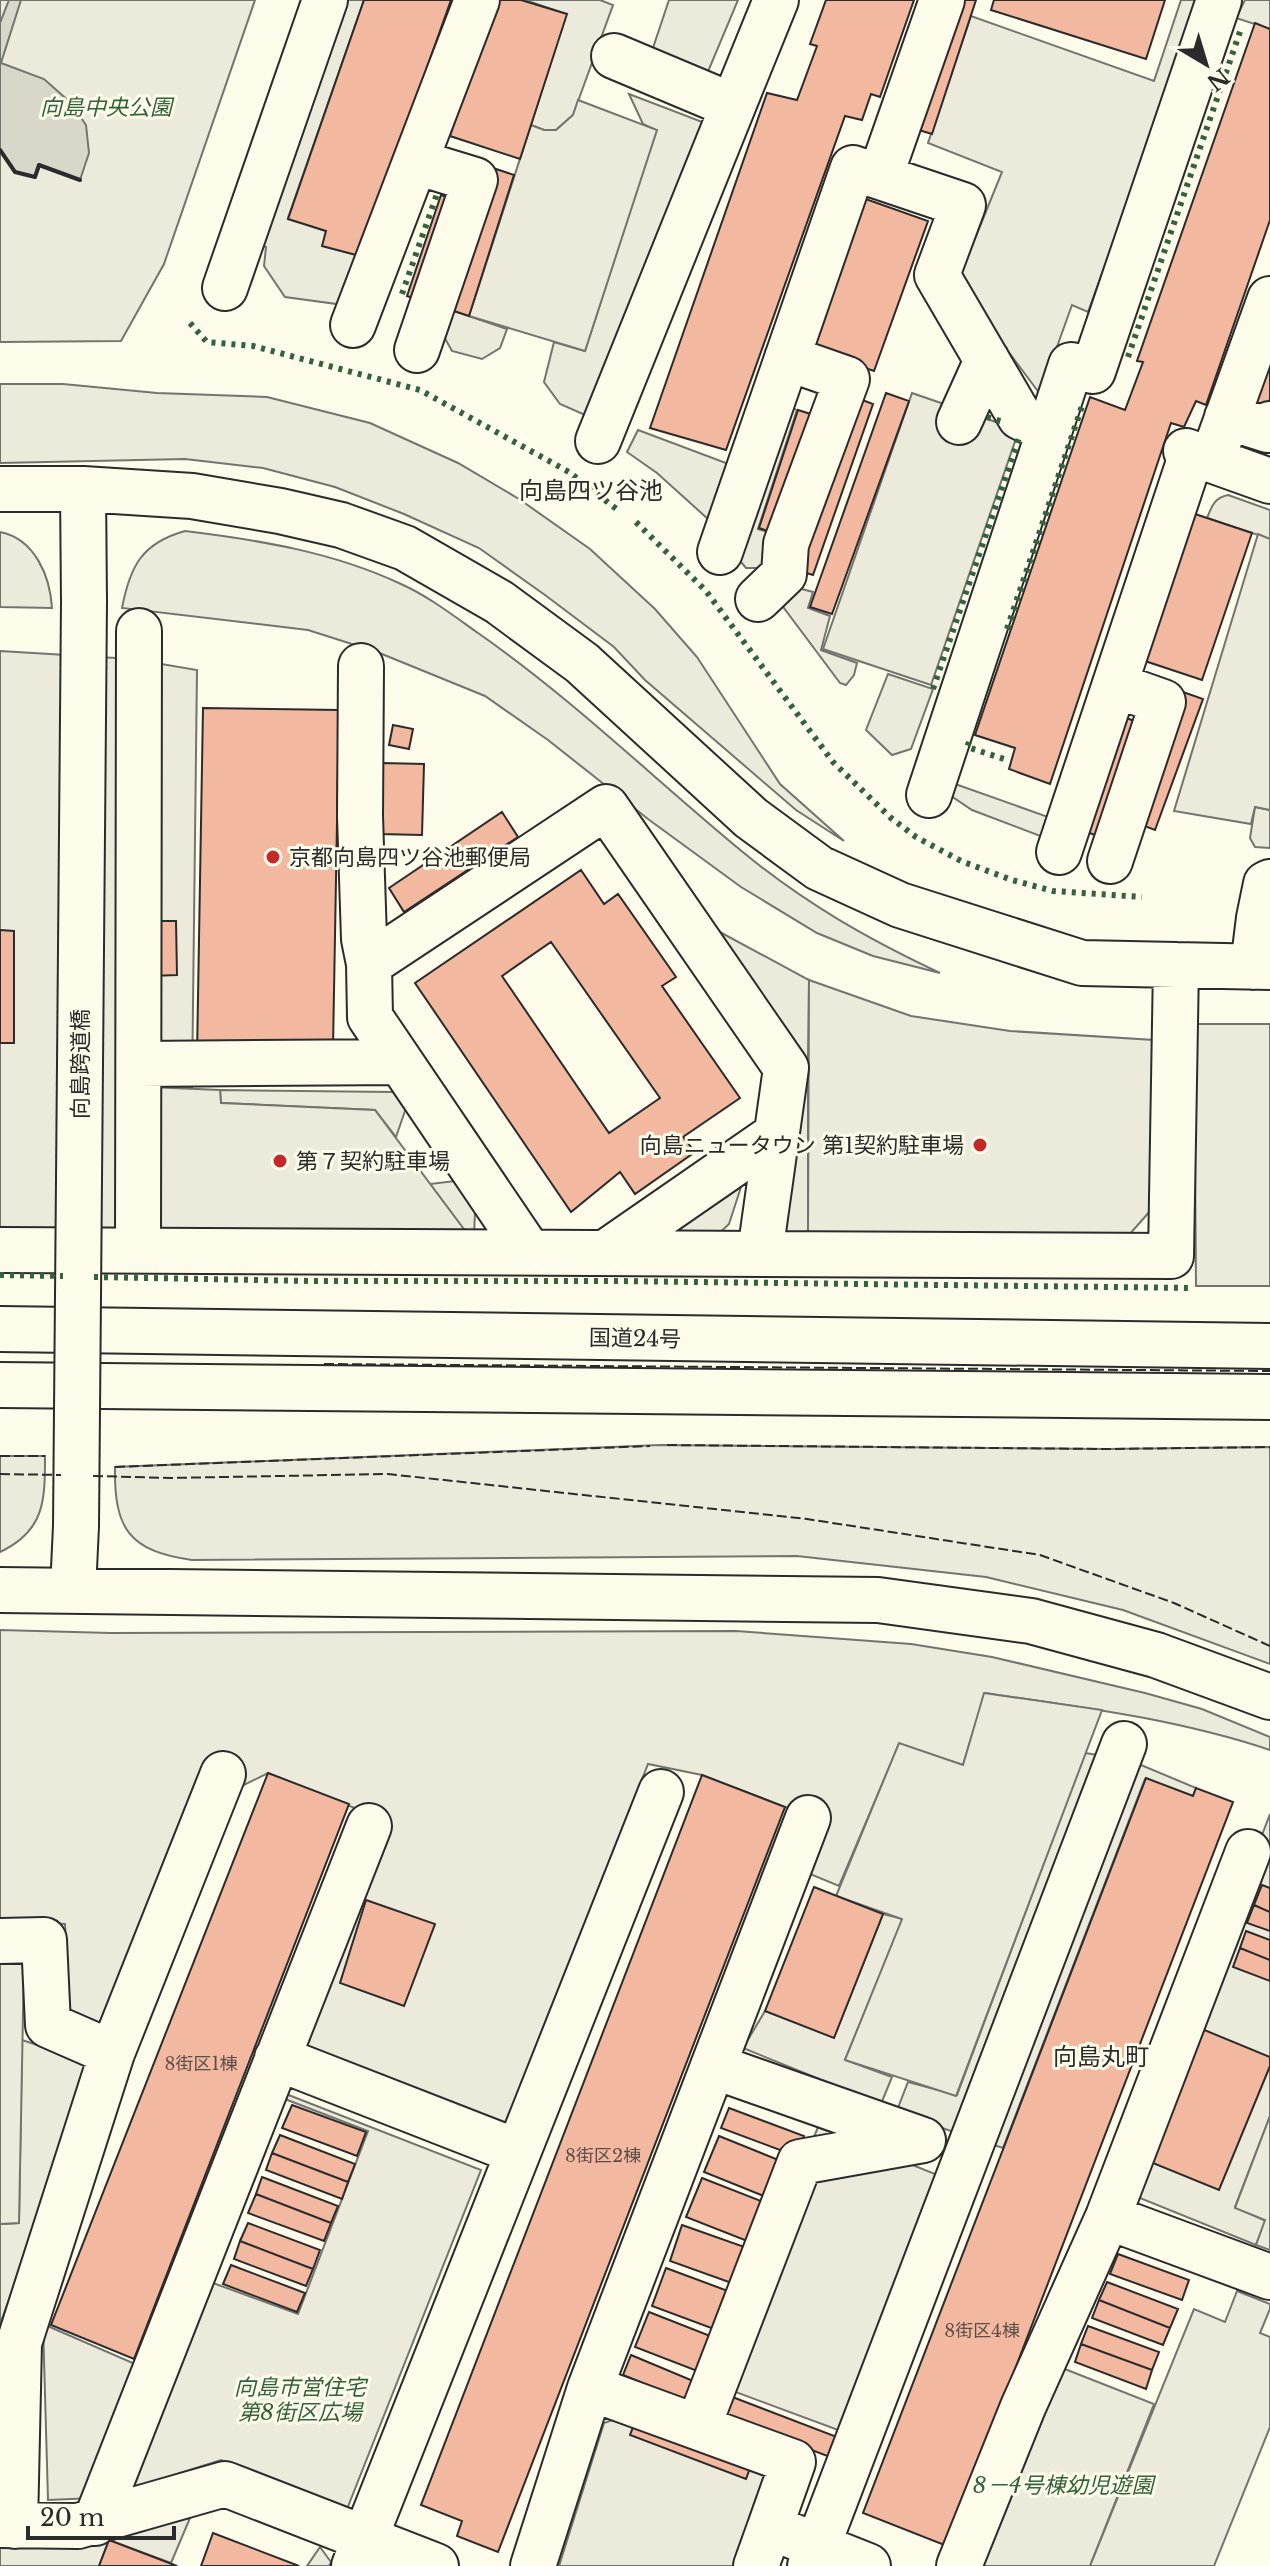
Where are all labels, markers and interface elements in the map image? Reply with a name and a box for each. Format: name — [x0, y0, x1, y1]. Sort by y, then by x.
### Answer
north arrow — [1166, 24, 1246, 104]
text: N — [1201, 62, 1234, 97]
park label: 向島中央公園 — [40, 94, 175, 121]
district label: 向島四ツ谷池 — [519, 476, 663, 505]
place label: 京都向島四ツ谷池郵便局 — [289, 844, 531, 871]
marker: 京都向島四ツ谷池郵便局 — [264, 848, 282, 866]
street label: 向島跨道橋 — [67, 1009, 94, 1119]
place label: 向島ニュータウン 第1契約駐車場 — [640, 1132, 964, 1159]
marker: 向島ニュータウン 第1契約駐車場 — [971, 1136, 989, 1154]
place label: 第７契約駐車場 — [296, 1148, 450, 1175]
marker: 第７契約駐車場 — [271, 1152, 289, 1170]
street label: 国道24号 — [589, 1324, 681, 1353]
district label: 向島丸町 — [1053, 2042, 1149, 2071]
house number: 8街区1棟 — [165, 2053, 237, 2075]
house number: 8街区2棟 — [565, 2145, 641, 2167]
house number: 8街区4棟 — [944, 2320, 1020, 2342]
park label: 向島市営住宅 第8街区広場 — [234, 2374, 369, 2426]
park label: 8－4号棟幼児遊園 — [973, 2472, 1156, 2499]
scale bar — [28, 2490, 174, 2540]
text: 20 m — [40, 2503, 105, 2532]

